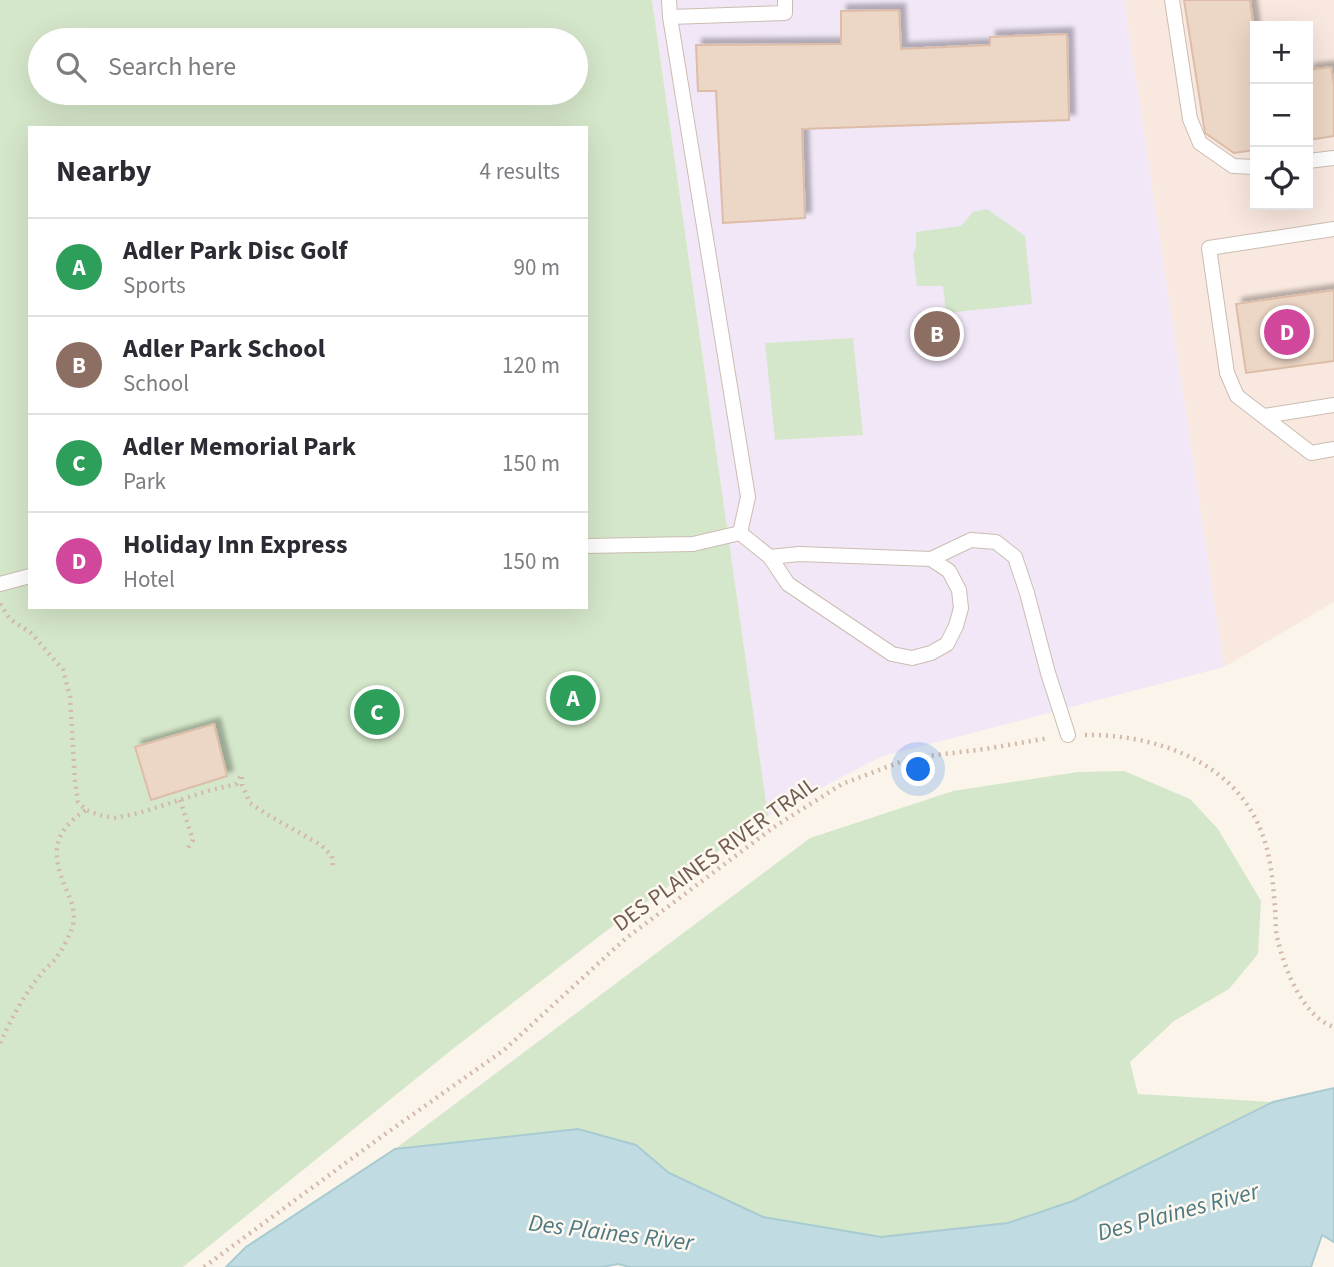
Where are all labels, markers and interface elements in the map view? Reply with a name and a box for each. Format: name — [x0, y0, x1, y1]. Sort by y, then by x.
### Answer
map controls — [1250, 21, 1313, 210]
button: + — [1250, 21, 1313, 84]
search box — [28, 28, 588, 105]
icon: search — [52, 48, 90, 86]
text: Search here — [108, 48, 236, 85]
button: − — [1250, 84, 1313, 147]
button: locate — [1250, 147, 1313, 210]
text: Nearby — [56, 150, 151, 193]
text: 4 results — [480, 155, 560, 188]
text: Adler Park Disc Golf — [123, 232, 347, 269]
text: A — [72, 251, 86, 284]
text: 90 m — [513, 251, 560, 284]
text: Sports — [123, 269, 186, 302]
pin: D — [1264, 306, 1310, 358]
pin: B — [914, 308, 960, 360]
text: Adler Park School — [123, 330, 325, 367]
text: B — [72, 349, 86, 382]
text: 120 m — [502, 349, 560, 382]
text: School — [123, 367, 189, 400]
text: Adler Memorial Park — [123, 428, 356, 465]
text: C — [72, 447, 86, 480]
text: 150 m — [502, 447, 560, 480]
text: Park — [123, 465, 166, 498]
text: Holiday Inn Express — [123, 526, 348, 563]
text: D — [72, 545, 86, 578]
text: 150 m — [502, 545, 560, 578]
text: Hotel — [123, 563, 175, 596]
pin: A — [550, 672, 596, 724]
pin: C — [354, 686, 400, 738]
your location — [901, 752, 935, 786]
street label: DES PLAINES RIVER TRAIL — [606, 768, 824, 940]
water label: Des Plaines River — [1093, 1173, 1264, 1250]
water label: Des Plaines River — [527, 1206, 697, 1261]

